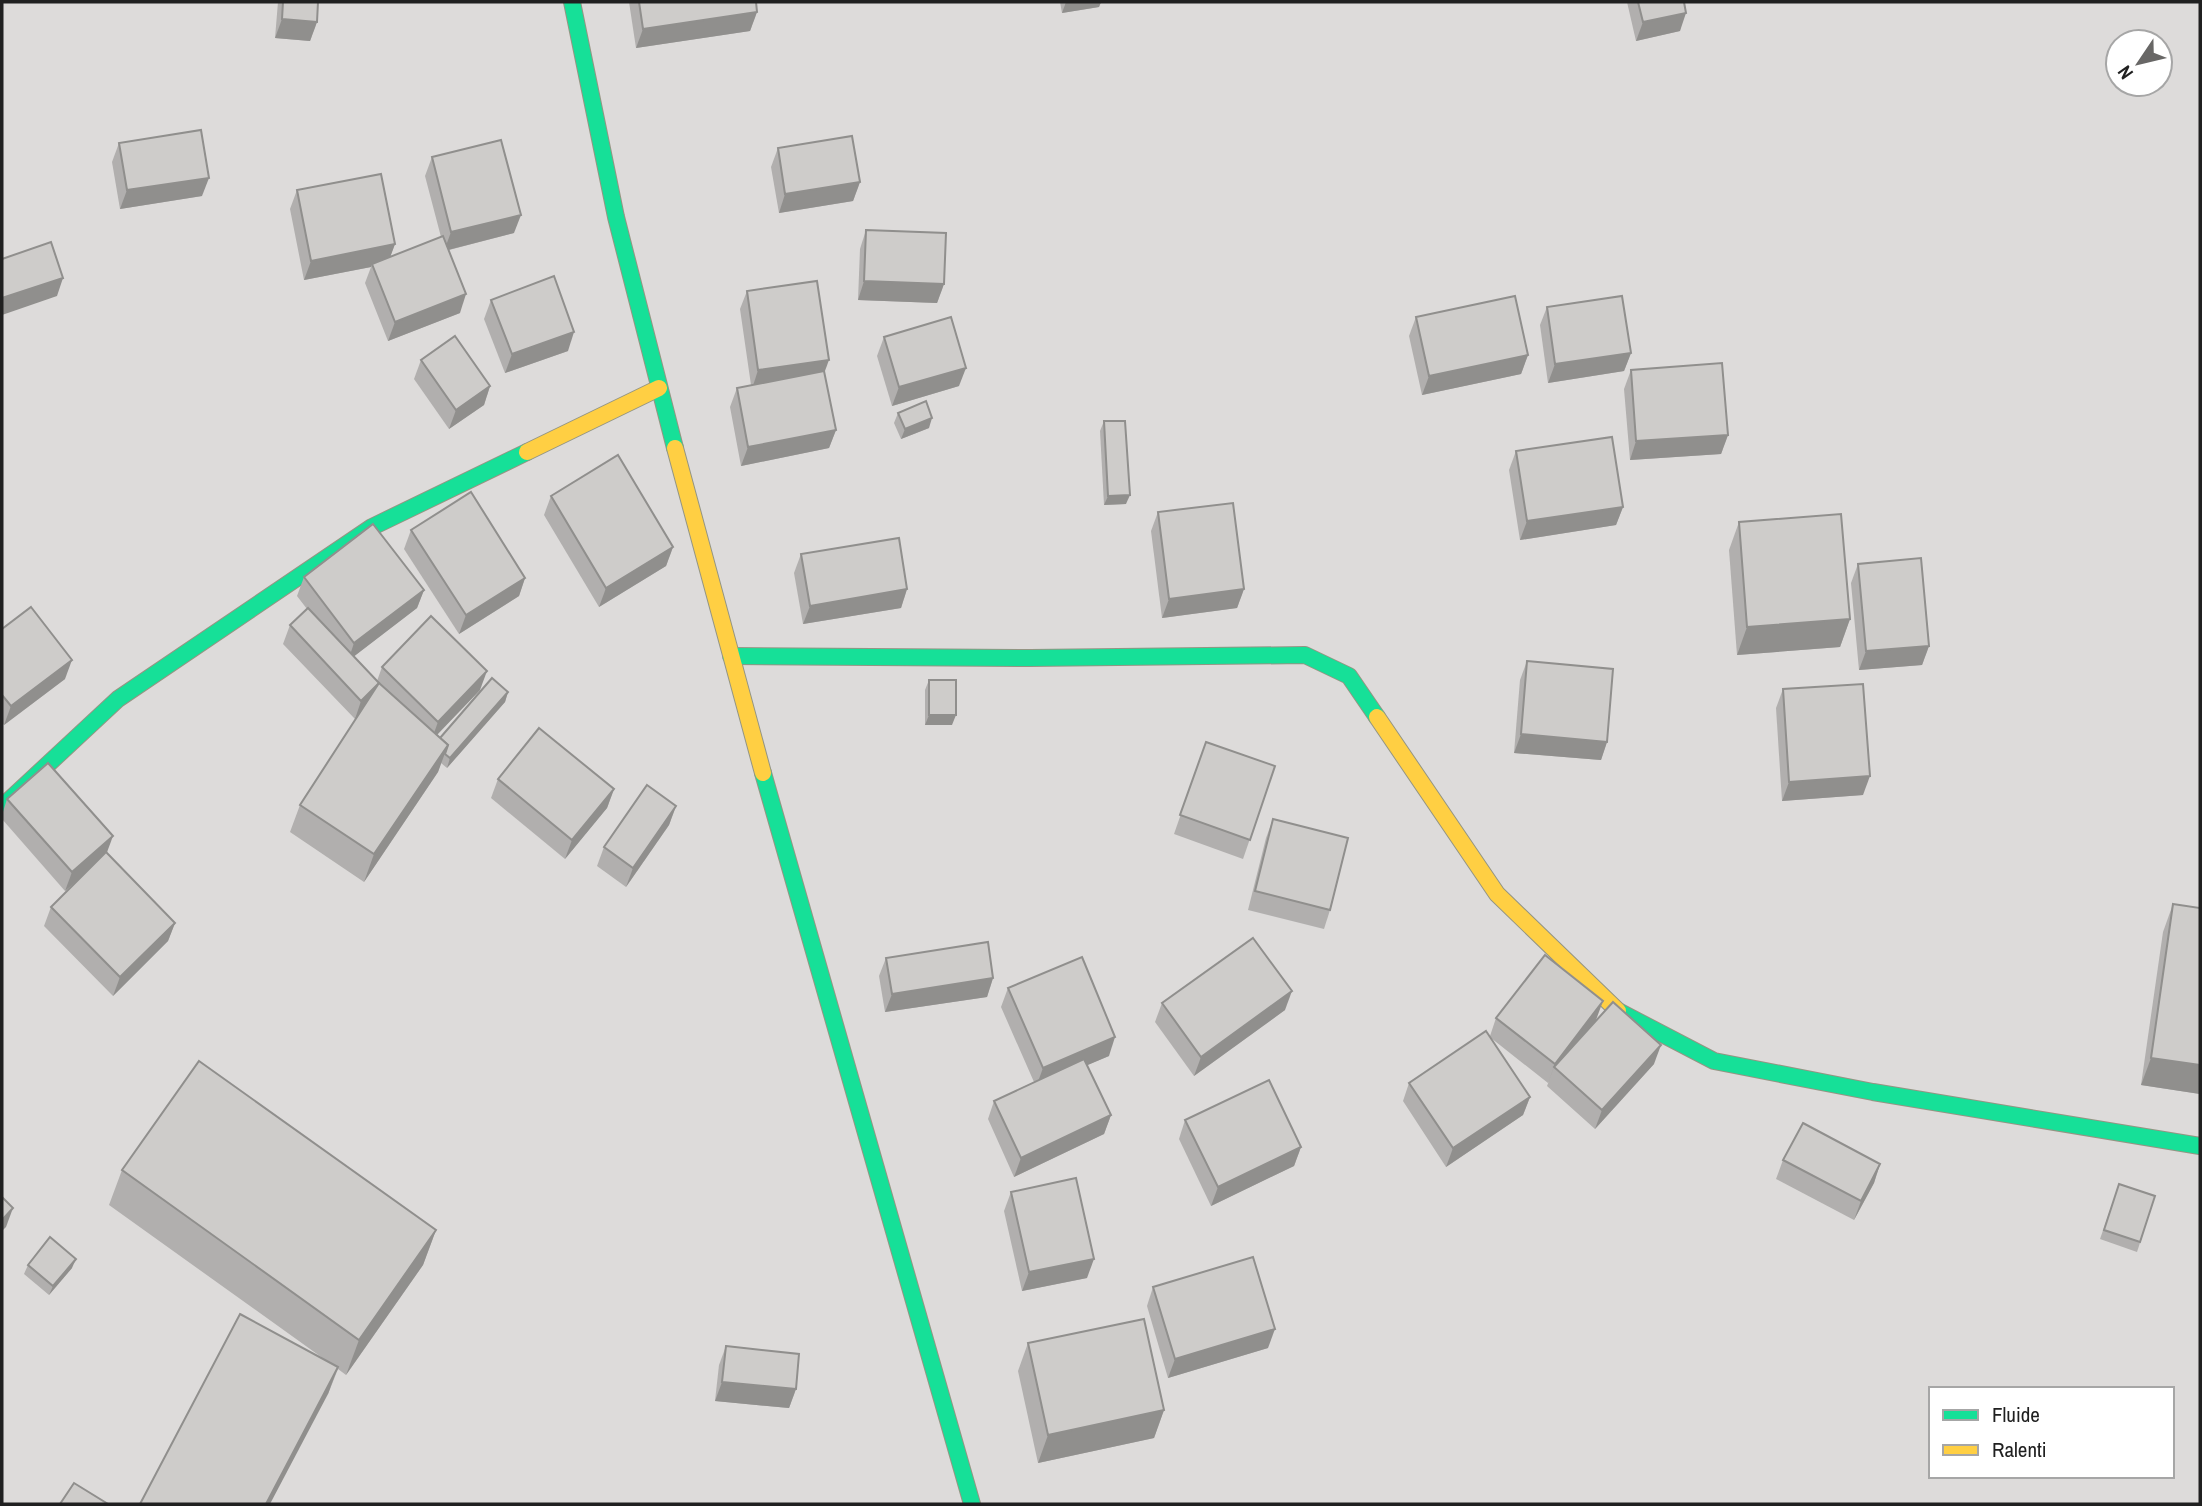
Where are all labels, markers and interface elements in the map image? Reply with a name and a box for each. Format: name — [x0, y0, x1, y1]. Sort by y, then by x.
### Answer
north arrow — [2104, 28, 2174, 98]
text: N — [2111, 61, 2139, 85]
legend — [1929, 1387, 2174, 1478]
text: Fluide — [1992, 1400, 2040, 1429]
text: Ralenti — [1992, 1435, 2047, 1464]

